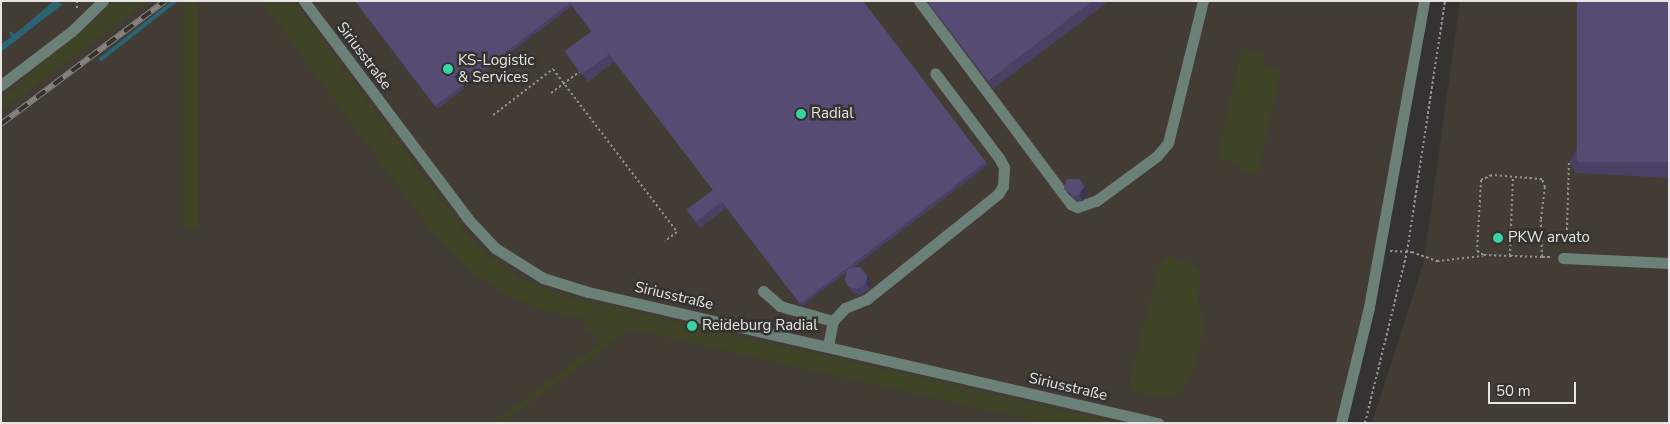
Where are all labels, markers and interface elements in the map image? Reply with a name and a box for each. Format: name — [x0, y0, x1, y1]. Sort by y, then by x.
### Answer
street label: Siriusstraße — [333, 19, 395, 93]
place label: KS-Logistic & Services — [458, 51, 534, 86]
marker: KS-Logistic & Services — [442, 63, 454, 75]
place label: Radial — [811, 105, 854, 123]
marker: Radial — [795, 108, 807, 120]
place label: PKW arvato — [1508, 229, 1590, 247]
marker: PKW arvato — [1492, 232, 1504, 244]
street label: Siriusstraße — [633, 278, 715, 314]
place label: Reideburg Radial — [702, 317, 818, 335]
marker: Reideburg Radial — [686, 320, 698, 332]
street label: Siriusstraße — [1027, 369, 1109, 405]
scale bar — [1490, 372, 1578, 404]
text: 50 m — [1496, 381, 1531, 401]

